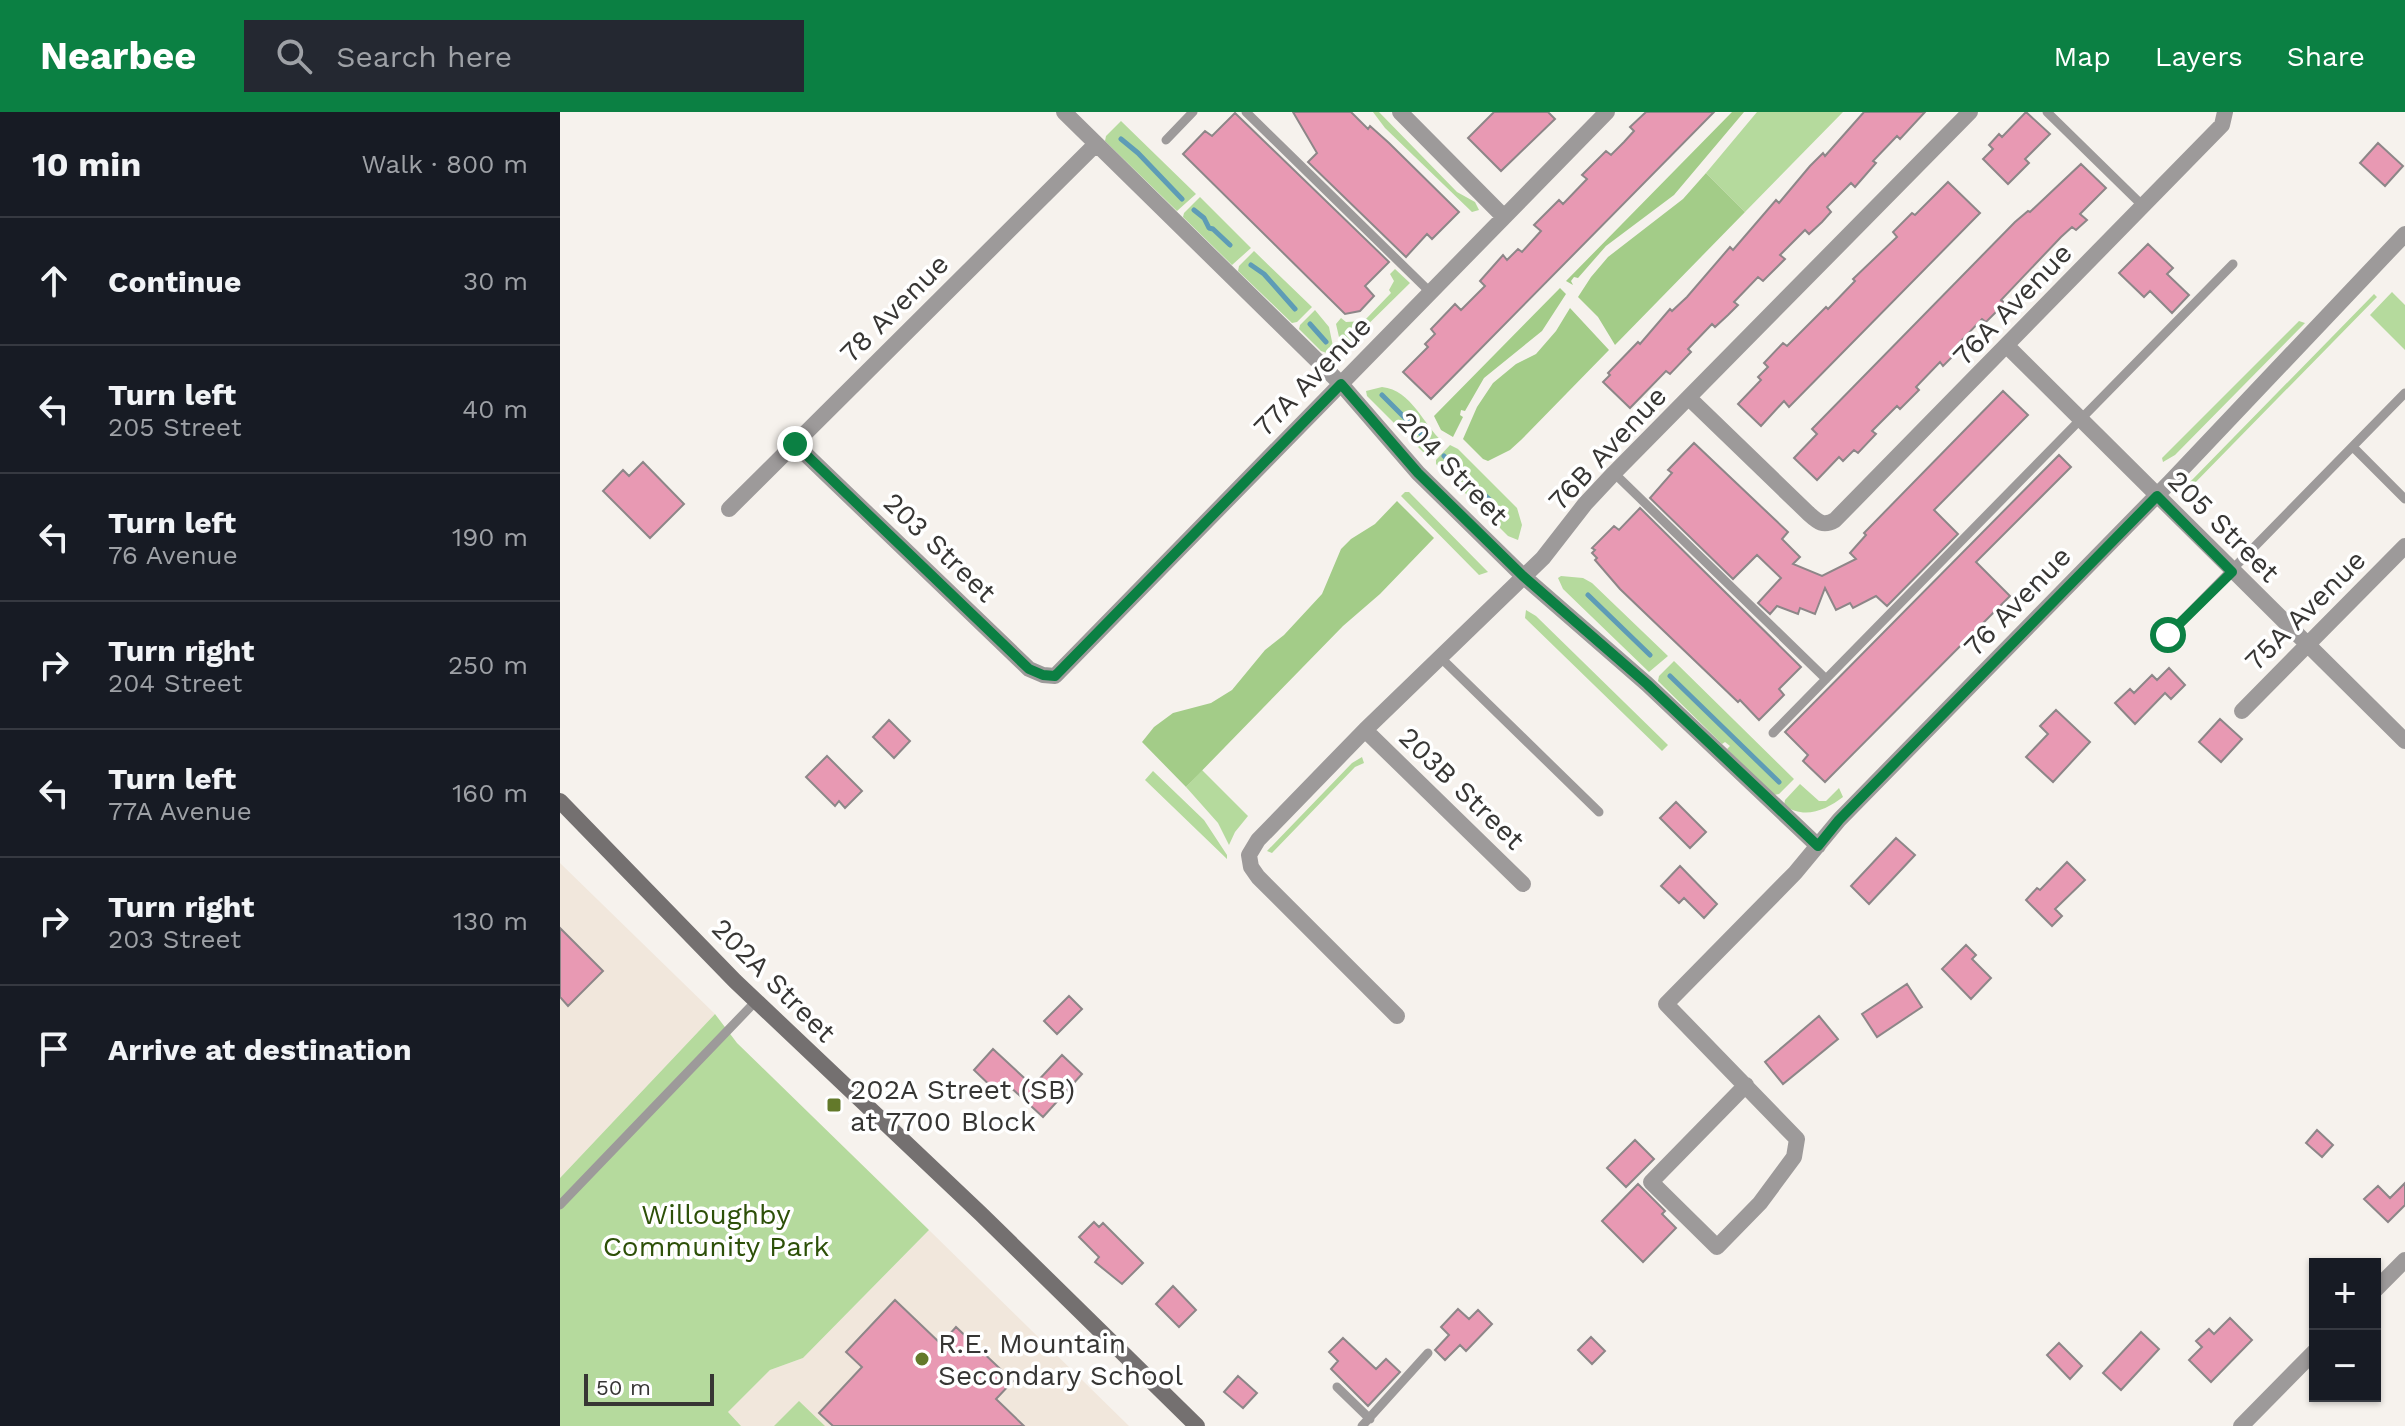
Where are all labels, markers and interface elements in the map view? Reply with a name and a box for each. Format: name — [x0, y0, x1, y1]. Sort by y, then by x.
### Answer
search box — [244, 20, 804, 92]
text: Nearbee — [40, 34, 196, 78]
icon: search — [272, 34, 316, 78]
text: Search here — [336, 39, 512, 74]
text: Map — [2054, 40, 2111, 73]
text: Layers — [2155, 40, 2243, 73]
text: Share — [2287, 40, 2365, 73]
text: 10 min — [32, 144, 141, 184]
text: Walk · 800 m — [362, 149, 528, 179]
street label: 76A Avenue — [1946, 236, 2079, 372]
street label: 78 Avenue — [833, 247, 955, 369]
icon: ahead — [32, 259, 76, 303]
text: Continue — [108, 264, 241, 299]
text: 30 m — [463, 266, 528, 296]
street label: 77A Avenue — [1247, 309, 1378, 443]
text: Turn left — [108, 377, 236, 412]
street label: 76B Avenue — [1541, 379, 1673, 517]
icon: left — [32, 387, 76, 431]
text: 40 m — [462, 394, 528, 424]
street label: 204 Street — [1391, 405, 1515, 532]
text: 205 Street — [108, 412, 242, 442]
route end — [777, 426, 813, 462]
street label: 205 Street — [2161, 464, 2286, 589]
street label: 203 Street — [877, 486, 1003, 609]
text: Turn left — [108, 505, 236, 540]
icon: left — [32, 515, 76, 559]
text: 190 m — [452, 522, 528, 552]
text: 76 Avenue — [108, 540, 238, 570]
street label: 76 Avenue — [1957, 540, 2078, 663]
street label: 75A Avenue — [2238, 543, 2372, 677]
route start — [2150, 617, 2186, 653]
text: Turn right — [108, 633, 254, 668]
icon: right — [32, 643, 76, 687]
text: 250 m — [448, 650, 528, 680]
text: 204 Street — [108, 668, 242, 698]
street label: 203B Street — [1392, 720, 1531, 857]
text: Turn left — [108, 761, 236, 796]
icon: left — [32, 771, 76, 815]
text: 160 m — [452, 778, 528, 808]
text: 77A Avenue — [108, 796, 252, 826]
text: Turn right — [108, 889, 254, 924]
icon: right — [32, 899, 76, 943]
text: 130 m — [453, 906, 528, 936]
street label: 202A Street — [705, 912, 843, 1049]
text: 203 Street — [108, 924, 241, 954]
icon: arrive — [32, 1027, 76, 1071]
text: Arrive at destination — [108, 1032, 412, 1067]
place label: 202A Street (SB) at 7700 Block — [850, 1073, 1075, 1138]
marker: 202A Street (SB) at 7700 Block — [825, 1096, 843, 1114]
park label: Willoughby Community Park — [603, 1198, 829, 1263]
map controls — [2309, 1258, 2381, 1402]
button: + — [2309, 1258, 2381, 1330]
place label: R.E. Mountain Secondary School — [938, 1327, 1184, 1392]
button: − — [2309, 1330, 2381, 1402]
marker: R.E. Mountain Secondary School — [913, 1350, 931, 1368]
scale bar — [584, 1370, 714, 1406]
text: 50 m — [596, 1375, 651, 1400]

